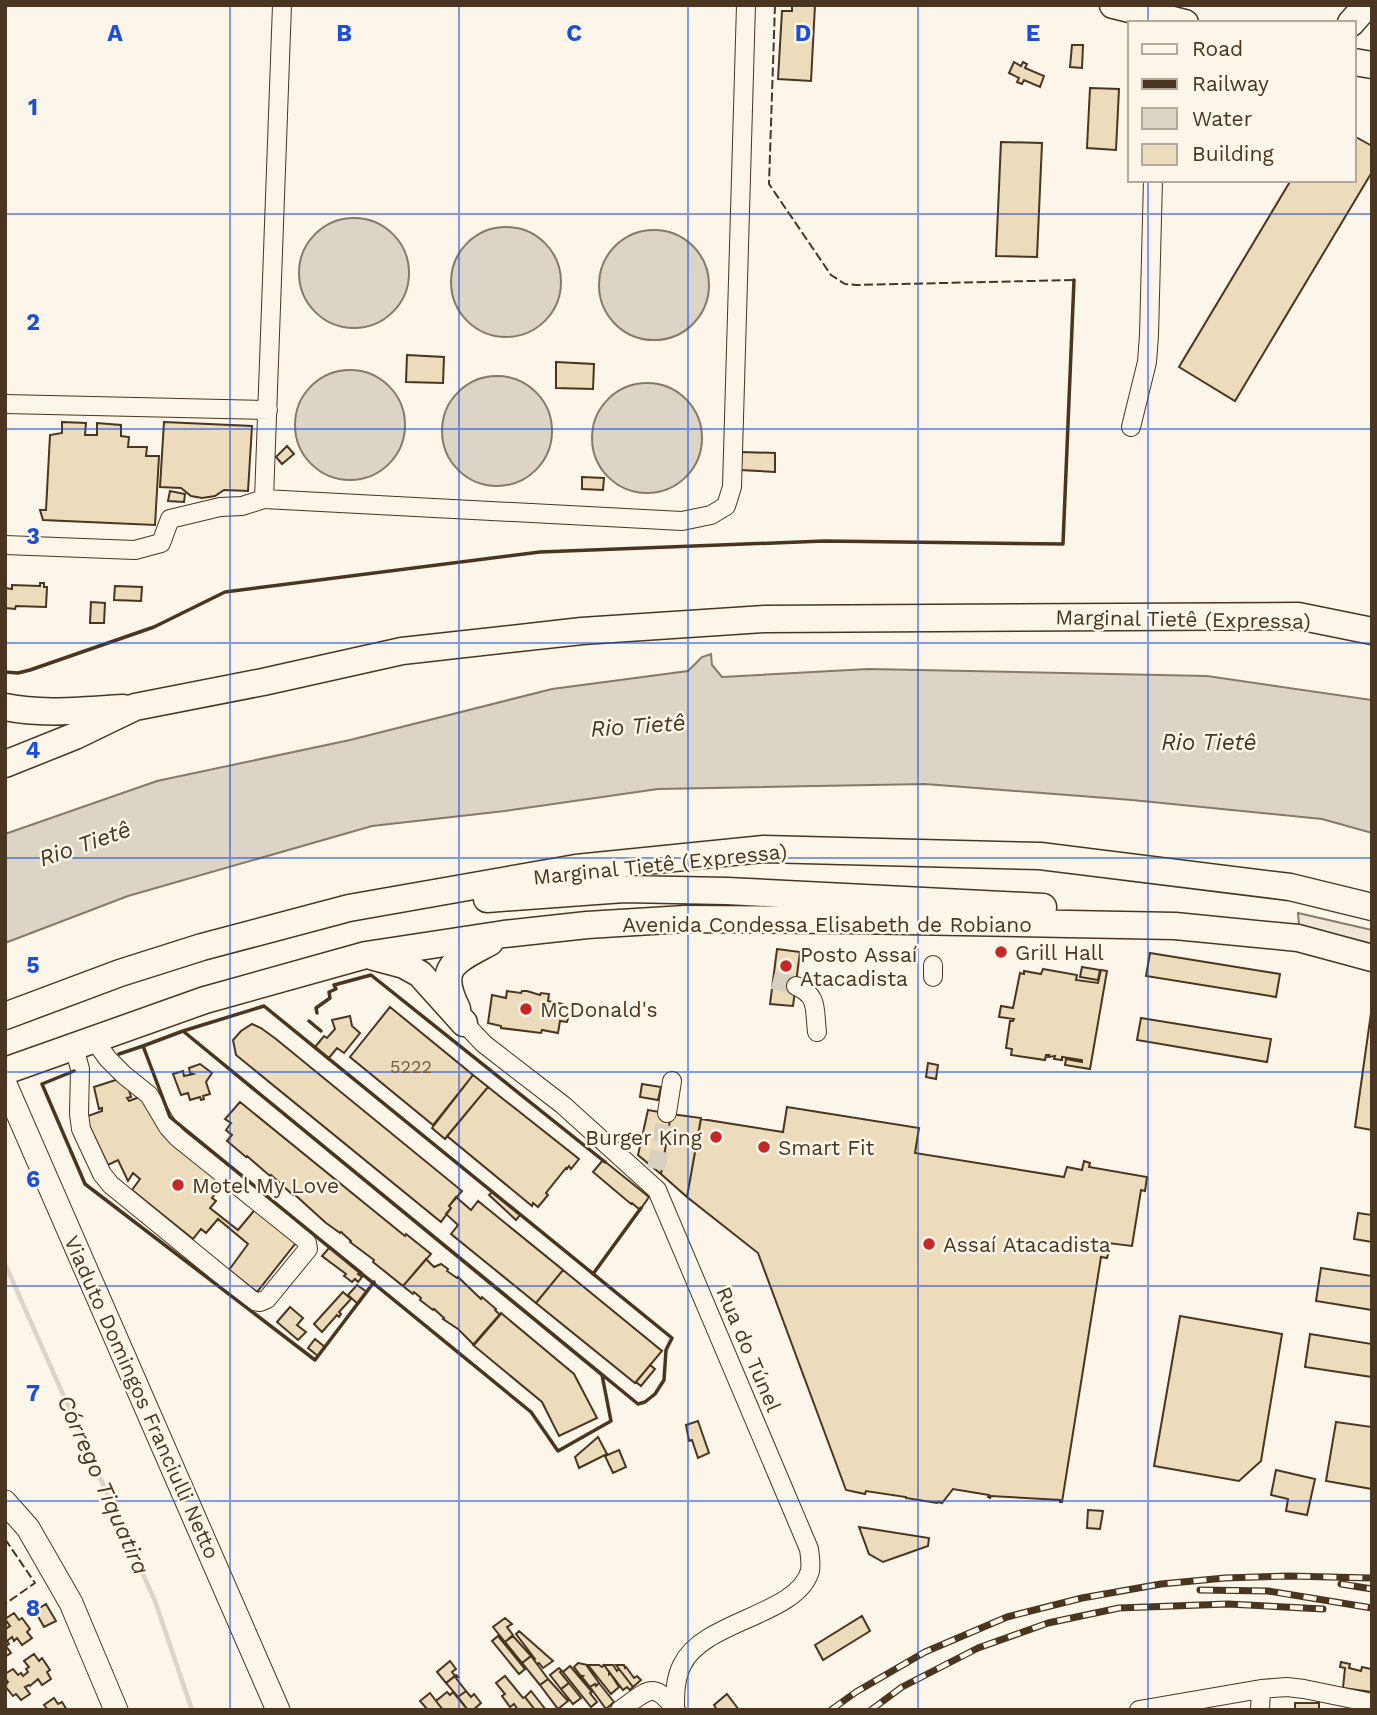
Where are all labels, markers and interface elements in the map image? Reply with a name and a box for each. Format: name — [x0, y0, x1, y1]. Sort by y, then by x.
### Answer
text: A — [107, 20, 123, 47]
text: B — [336, 20, 352, 47]
text: C — [566, 20, 582, 47]
text: D — [795, 20, 811, 47]
text: E — [1026, 20, 1040, 47]
legend — [1128, 21, 1356, 182]
text: Road — [1192, 36, 1243, 61]
text: Railway — [1192, 71, 1269, 96]
text: 1 — [28, 94, 38, 121]
text: Water — [1192, 106, 1253, 131]
text: Building — [1192, 141, 1274, 166]
text: 2 — [26, 309, 40, 336]
text: 3 — [26, 523, 40, 550]
street label: Marginal Tietê (Expressa) — [1055, 604, 1311, 634]
water label: Rio Tietê — [589, 709, 687, 743]
water label: Rio Tietê — [1161, 729, 1257, 756]
text: 4 — [26, 737, 41, 764]
water label: Rio Tietê — [35, 816, 135, 872]
street label: Marginal Tietê (Expressa) — [532, 838, 788, 890]
street label: Avenida Condessa Elisabeth de Robiano — [622, 912, 1032, 937]
place label: Grill Hall — [1015, 940, 1104, 965]
place label: Posto Assaí Atacadista — [800, 942, 918, 991]
marker: Grill Hall — [993, 944, 1009, 960]
text: 5 — [26, 952, 40, 979]
marker: Posto Assaí Atacadista — [778, 958, 794, 974]
place label: McDonald's — [540, 997, 657, 1022]
marker: McDonald's — [518, 1001, 534, 1017]
house number: 5222 — [390, 1056, 432, 1077]
place label: Burger King — [585, 1125, 703, 1150]
marker: Burger King — [708, 1129, 724, 1145]
place label: Smart Fit — [778, 1135, 875, 1160]
marker: Smart Fit — [756, 1139, 772, 1155]
text: 6 — [26, 1166, 40, 1193]
place label: Motel My Love — [192, 1173, 339, 1198]
marker: Motel My Love — [170, 1177, 186, 1193]
street label: Viaduto Domingos Franciulli Netto — [59, 1232, 225, 1562]
place label: Assaí Atacadista — [943, 1232, 1111, 1257]
marker: Assaí Atacadista — [921, 1236, 937, 1252]
street label: Rua do Túnel — [711, 1283, 787, 1416]
text: 7 — [26, 1380, 40, 1407]
water label: Córrego Tiquatira — [51, 1391, 155, 1579]
text: 8 — [26, 1595, 40, 1622]

